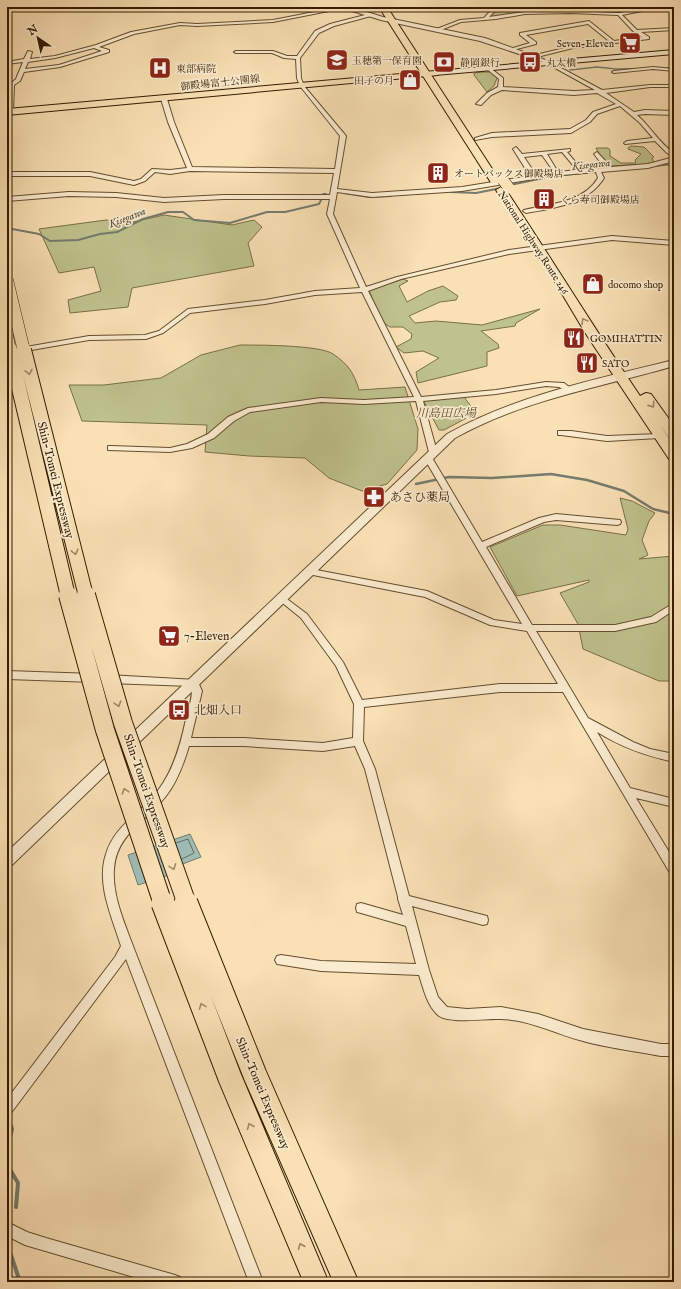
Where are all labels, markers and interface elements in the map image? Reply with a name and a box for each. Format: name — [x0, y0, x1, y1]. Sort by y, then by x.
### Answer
north arrow — [18, 18, 58, 58]
text: N — [24, 22, 41, 40]
supermarket icon: Seven-Eleven — [617, 30, 643, 56]
place label: Seven-Eleven — [557, 38, 615, 51]
school or university icon: 玉穂第一保育園 — [324, 47, 350, 73]
bank icon: 静岡銀行 — [431, 49, 457, 75]
bus stop icon: 丸太橋 — [517, 49, 543, 75]
hospital icon: 東部病院 — [147, 55, 173, 81]
place label: 玉穂第一保育園 — [352, 55, 422, 68]
place label: 静岡銀行 — [460, 57, 500, 70]
place label: 丸太橋 — [546, 57, 576, 70]
place label: 東部病院 — [176, 63, 216, 76]
shop icon: 田子の月 — [397, 67, 423, 93]
street label: 御殿場富士公園線 — [180, 73, 261, 94]
place label: 田子の月 — [354, 75, 394, 88]
water label: Kisegawa — [570, 156, 611, 175]
building icon: オートバックス御殿場店 — [425, 160, 451, 186]
place label: オートバックス御殿場店 — [454, 168, 564, 181]
building icon: くら寿司御殿場店 — [531, 186, 557, 212]
street label: National Highway Route 246 — [494, 189, 571, 298]
place label: くら寿司御殿場店 — [560, 194, 640, 207]
water label: Kisegawa — [106, 204, 148, 233]
shop icon: docomo shop — [580, 271, 606, 297]
place label: docomo shop — [608, 279, 664, 292]
one-way arrow — [582, 318, 589, 325]
restaurant icon: GOMIHATTIN — [561, 325, 587, 351]
place label: GOMIHATTIN — [590, 333, 663, 346]
restaurant icon: SATO — [574, 350, 600, 376]
place label: SATO — [602, 358, 629, 371]
one-way arrow — [24, 369, 32, 375]
one-way arrow — [647, 401, 655, 408]
park label: 川島田広場 — [416, 406, 477, 421]
street label: Shin-Tomei Expressway — [33, 420, 77, 541]
pharmacy icon: あさひ薬局 — [361, 484, 387, 510]
place label: あさひ薬局 — [390, 490, 450, 505]
one-way arrow — [70, 549, 78, 555]
supermarket icon: 7-Eleven — [156, 623, 182, 649]
place label: 7-Eleven — [184, 629, 230, 644]
bus stop icon: 北畑入口 — [166, 697, 192, 723]
one-way arrow — [113, 701, 122, 708]
place label: 北畑入口 — [194, 703, 242, 718]
street label: Shin-Tomei Expressway — [119, 732, 173, 851]
one-way arrow — [121, 788, 130, 795]
one-way arrow — [169, 863, 177, 870]
one-way arrow — [199, 1002, 207, 1009]
street label: Shin-Tomei Expressway — [231, 1035, 293, 1152]
one-way arrow — [247, 1123, 255, 1130]
one-way arrow — [297, 1243, 305, 1250]

